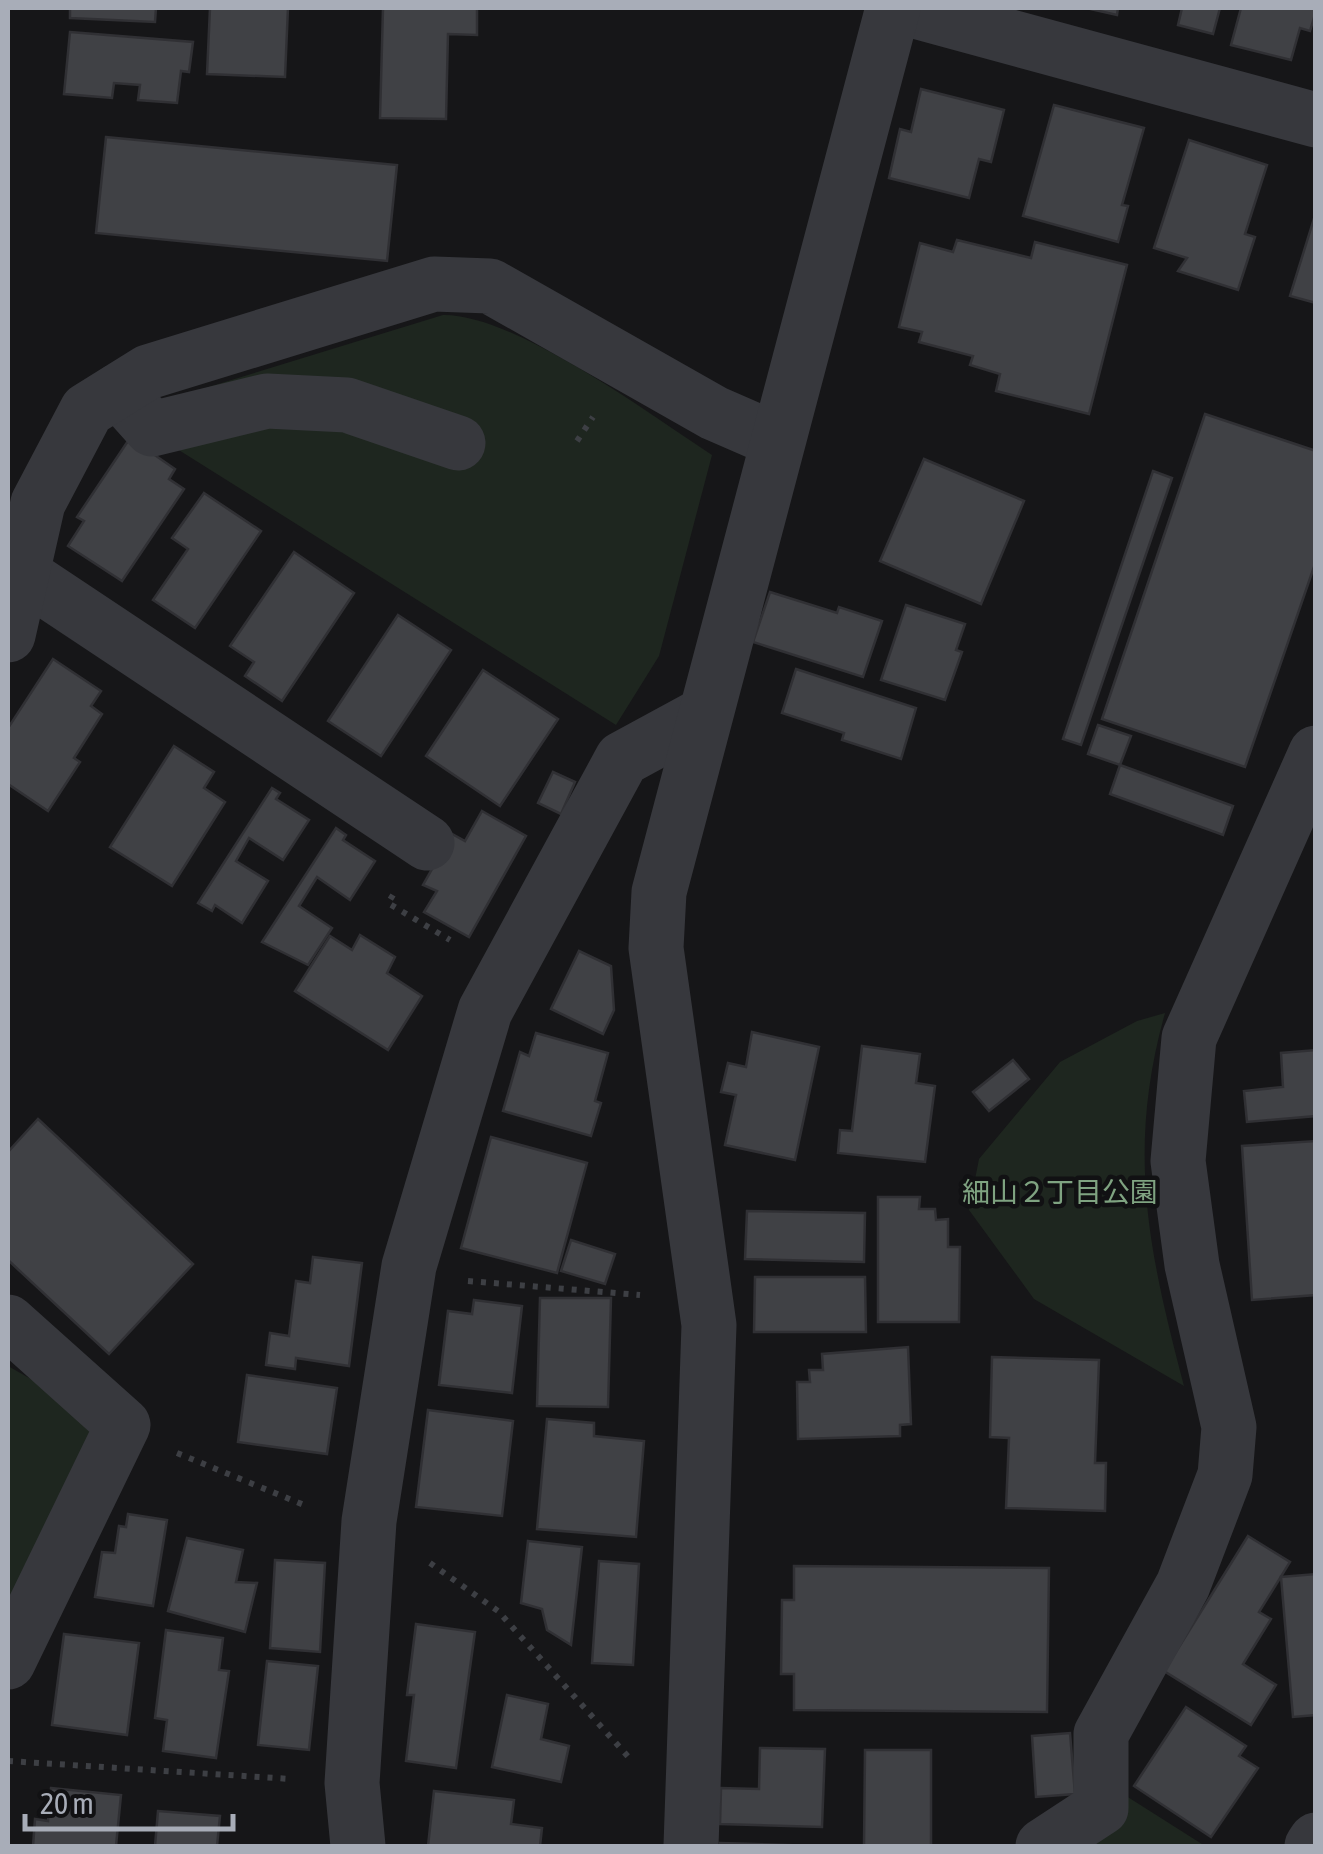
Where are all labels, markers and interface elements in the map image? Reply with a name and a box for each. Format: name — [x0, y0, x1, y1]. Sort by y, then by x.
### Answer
park label: 細山２丁目公園 — [962, 1176, 1158, 1208]
scale bar — [25, 1769, 232, 1831]
text: 20 m — [40, 1786, 94, 1820]

